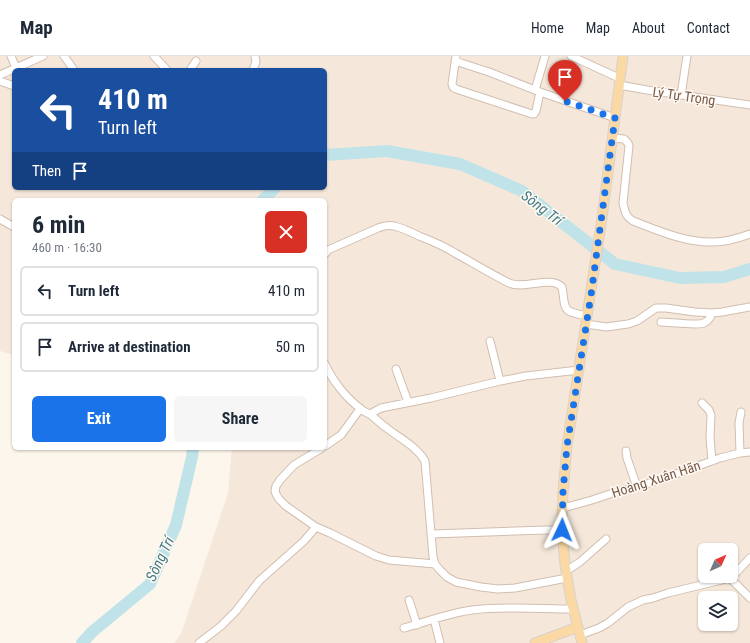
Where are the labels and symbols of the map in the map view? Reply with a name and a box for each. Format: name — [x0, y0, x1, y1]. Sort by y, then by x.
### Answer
pin — [548, 60, 582, 101]
street label: Lý Tự Trọng — [651, 84, 717, 108]
water label: Sông Trí — [518, 187, 568, 231]
street label: Hoàng Xuân Hãn — [610, 457, 702, 501]
position arrow — [541, 509, 583, 551]
water label: Sông Trí — [142, 532, 179, 584]
north arrow — [698, 543, 738, 583]

